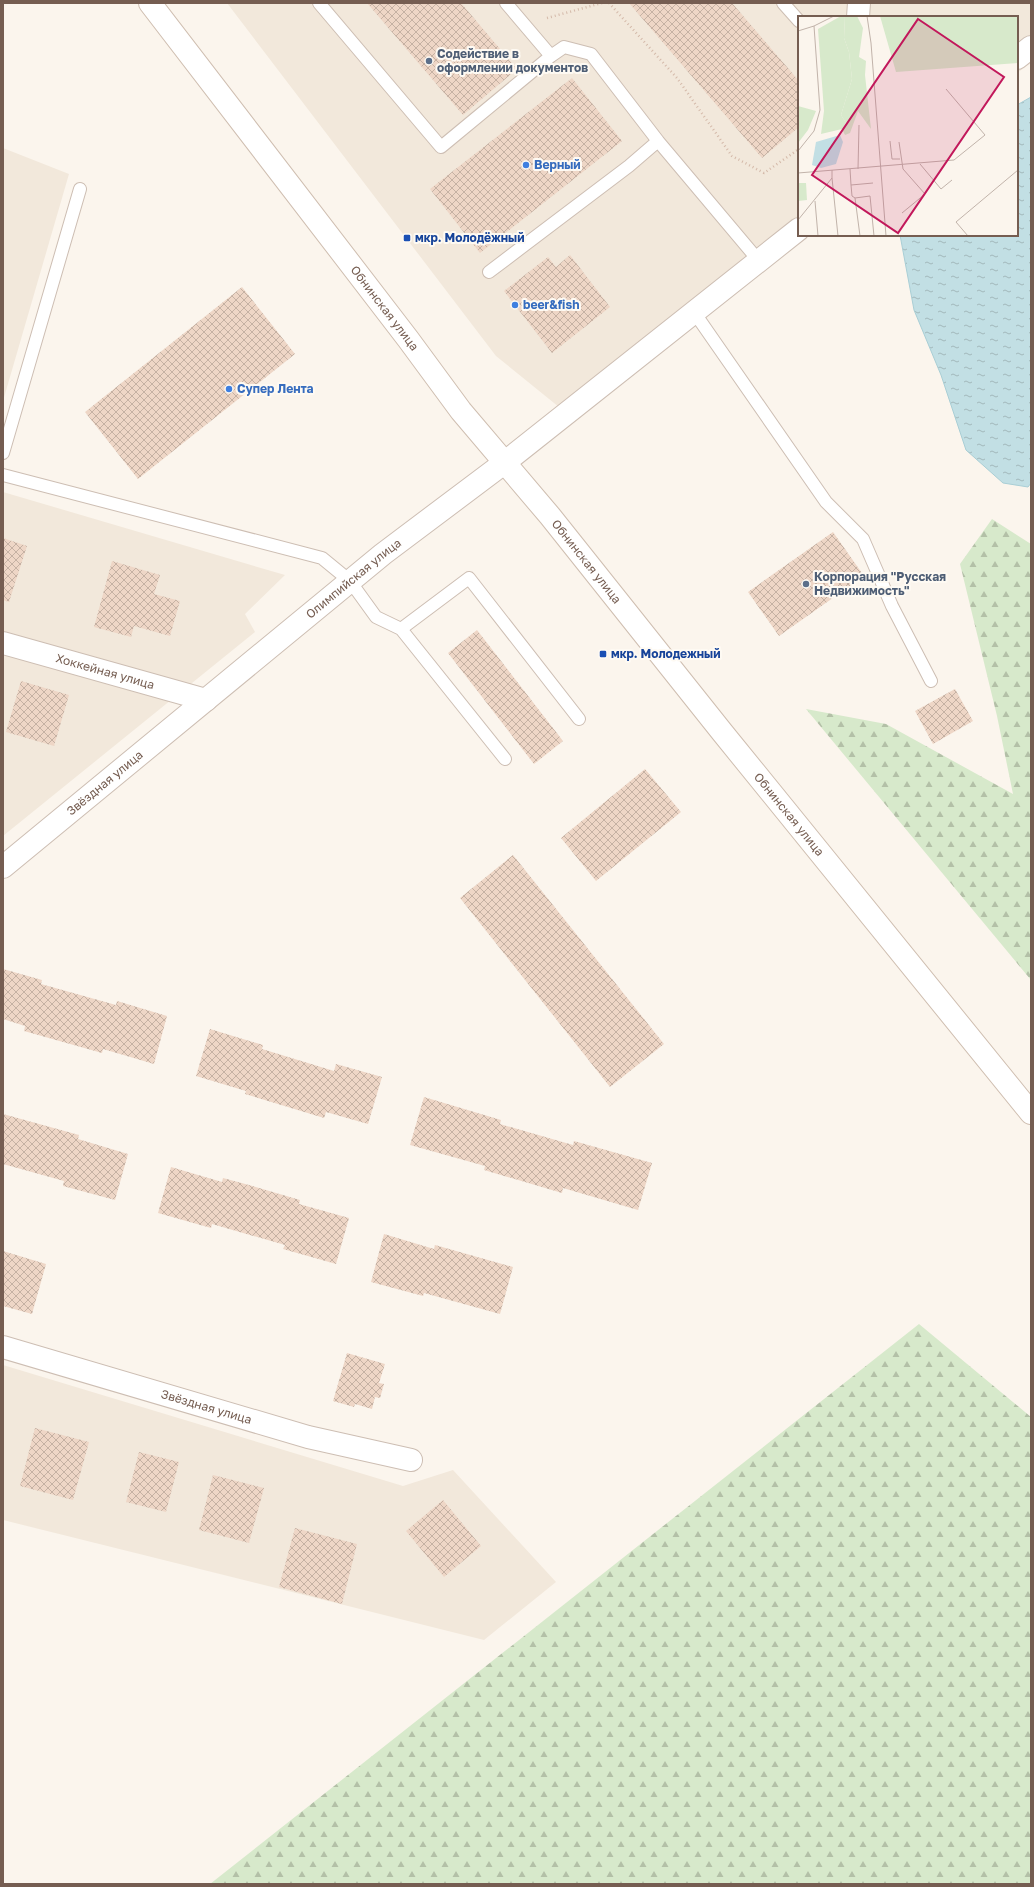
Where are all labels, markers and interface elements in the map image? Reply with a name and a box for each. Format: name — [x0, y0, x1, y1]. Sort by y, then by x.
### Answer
inset map — [798, 16, 1018, 236]
place label: Содействие в оформлении документов — [437, 46, 588, 75]
marker: Содействие в оформлении документов — [424, 56, 434, 66]
place label: Верный — [534, 157, 581, 172]
marker: Верный — [521, 160, 531, 170]
place label: мкр. Молодёжный — [415, 230, 525, 245]
marker: мкр. Молодёжный — [402, 233, 412, 243]
street label: Обнинская улица — [348, 263, 422, 354]
place label: beer&fish — [523, 297, 579, 312]
marker: beer&fish — [510, 300, 520, 310]
place label: Супер Лента — [237, 381, 313, 396]
marker: Супер Лента — [224, 384, 234, 394]
street label: Обнинская улица — [549, 516, 625, 606]
street label: Олимпийская улица — [303, 535, 404, 621]
place label: Корпорация "Русская Недвижимость" — [814, 569, 946, 598]
marker: Корпорация "Русская Недвижимость" — [801, 579, 811, 589]
place label: мкр. Молодежный — [611, 646, 721, 661]
marker: мкр. Молодежный — [598, 649, 608, 659]
street label: Хоккейная улица — [54, 650, 156, 692]
street label: Звёздная улица — [63, 747, 146, 818]
street label: Обнинская улица — [751, 769, 828, 859]
street label: Звёздная улица — [159, 1386, 254, 1427]

